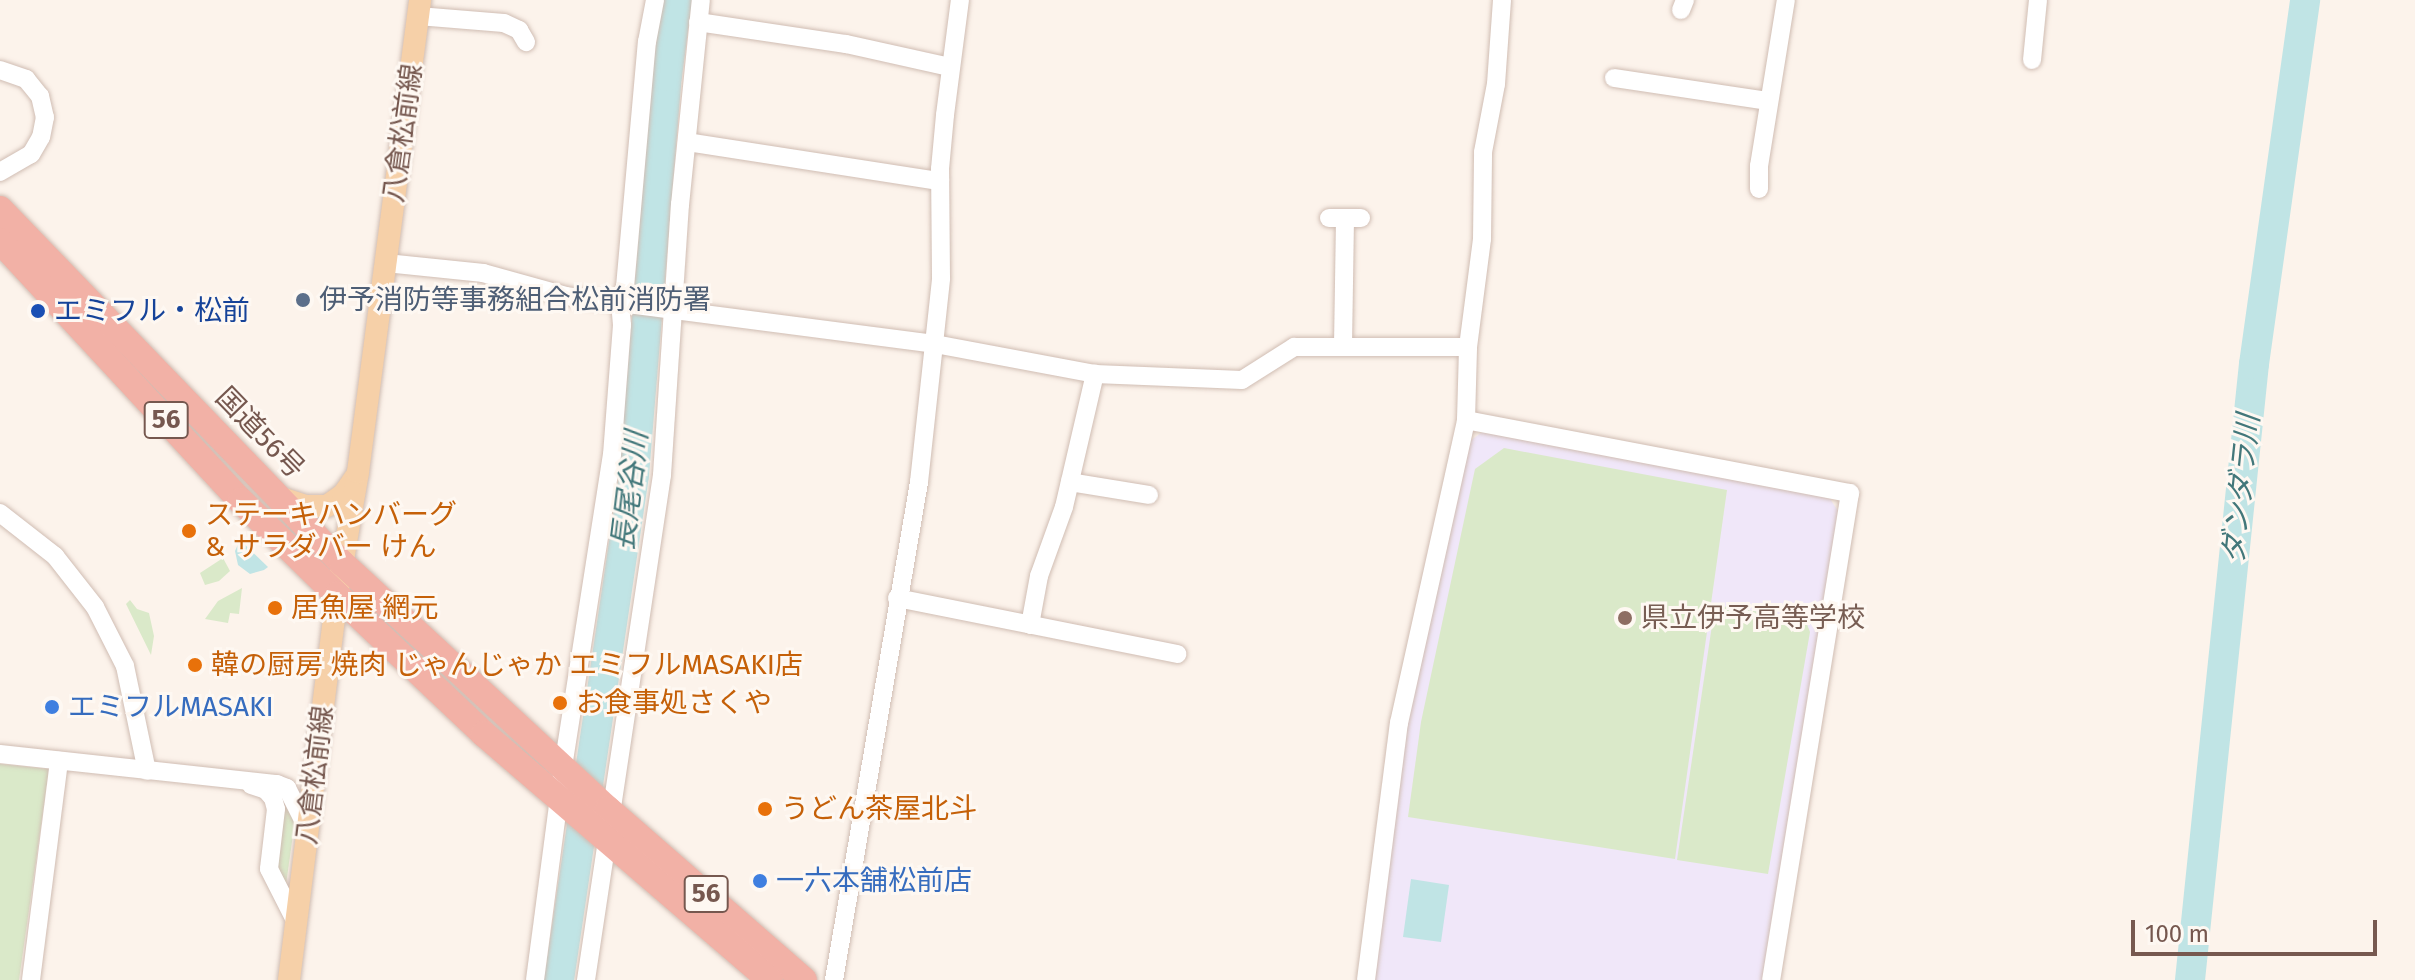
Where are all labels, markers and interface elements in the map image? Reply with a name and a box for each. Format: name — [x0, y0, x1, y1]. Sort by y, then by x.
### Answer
street label: 八倉松前線 — [377, 61, 429, 205]
place label: 伊予消防等事務組合松前消防署 — [319, 283, 711, 317]
marker: 伊予消防等事務組合松前消防署 — [294, 291, 312, 309]
place label: エミフル・松前 — [54, 294, 250, 328]
marker: エミフル・松前 — [29, 302, 47, 320]
street label: 国道56号 — [209, 381, 311, 485]
road number: 56 — [142, 398, 190, 442]
water label: ダンダラ川 — [2215, 413, 2267, 565]
water label: 長尾谷川 — [605, 429, 655, 553]
place label: ステーキハンバーグ & サラダバー けん — [205, 498, 457, 564]
marker: ステーキハンバーグ & サラダバー けん — [180, 522, 198, 540]
place label: 居魚屋 網元 — [291, 591, 438, 625]
marker: 居魚屋 網元 — [266, 599, 284, 617]
place label: 県立伊予高等学校 — [1641, 601, 1865, 635]
marker: 県立伊予高等学校 — [1616, 609, 1634, 627]
place label: 韓の厨房 焼肉 じゃんじゃか エミフルMASAKI店 — [211, 648, 803, 682]
marker: 韓の厨房 焼肉 じゃんじゃか エミフルMASAKI店 — [186, 656, 204, 674]
place label: お食事処さくや — [576, 686, 772, 720]
place label: エミフルMASAKI — [68, 690, 274, 724]
marker: お食事処さくや — [551, 694, 569, 712]
marker: エミフルMASAKI — [43, 698, 61, 716]
street label: 八倉松前線 — [290, 703, 340, 847]
place label: うどん茶屋北斗 — [781, 792, 977, 826]
marker: うどん茶屋北斗 — [756, 800, 774, 818]
place label: 一六本舗松前店 — [776, 864, 972, 898]
road number: 56 — [682, 872, 730, 916]
marker: 一六本舗松前店 — [751, 872, 769, 890]
scale bar — [2135, 904, 2381, 954]
text: 100 m — [2145, 920, 2209, 948]

